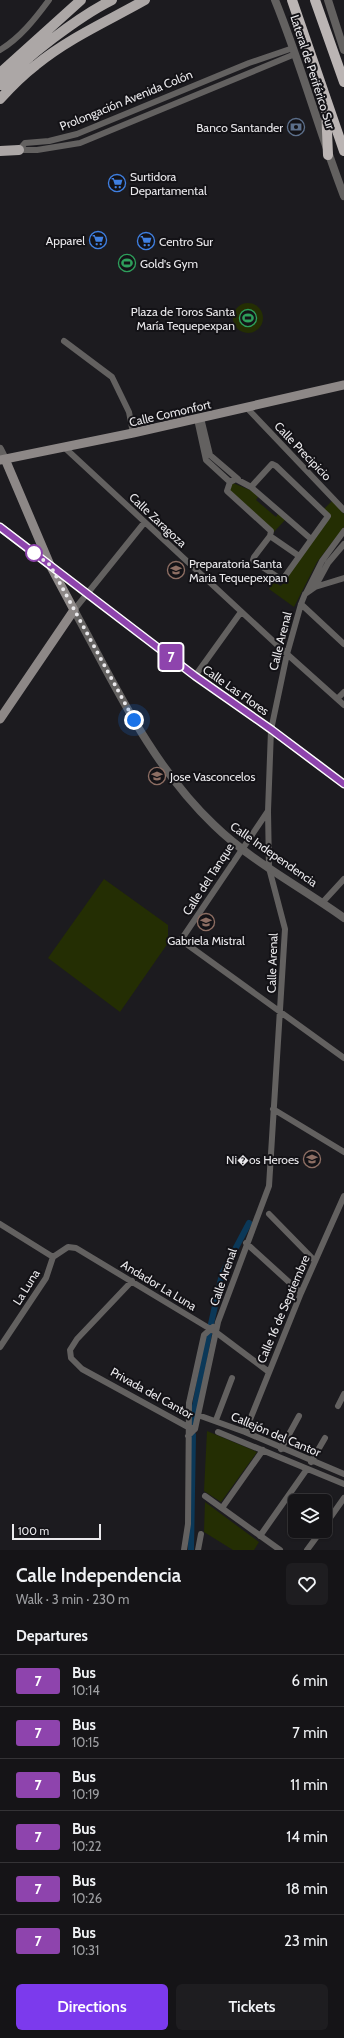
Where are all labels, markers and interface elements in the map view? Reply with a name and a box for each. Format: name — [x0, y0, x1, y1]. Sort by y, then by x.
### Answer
street label: Lateral de Periférico Sur — [287, 13, 339, 131]
street label: Prolongación Avenida Colón — [57, 66, 195, 134]
bank icon: Banco Santander — [286, 117, 306, 137]
place label: Banco Santander — [196, 120, 283, 135]
place label: Surtidora Departamental — [130, 169, 207, 198]
supermarket icon: Surtidora Departamental — [107, 173, 127, 193]
supermarket icon: Apparel — [88, 230, 108, 250]
supermarket icon: Centro Sur — [136, 231, 156, 251]
place label: Apparel — [46, 233, 85, 248]
place label: Centro Sur — [159, 234, 213, 249]
sports icon: Gold's Gym — [117, 253, 137, 273]
place label: Gold's Gym — [140, 256, 198, 271]
place label: Plaza de Toros Santa María Tequepexpan — [131, 304, 235, 333]
sports icon: Plaza de Toros Santa María Tequepexpan — [238, 308, 258, 328]
street label: Calle Comonfort — [128, 396, 212, 430]
street label: Calle Precipicio — [271, 418, 335, 484]
street label: Calle Zaragoza — [126, 490, 190, 551]
unlabelled marker — [25, 544, 43, 562]
place label: Preparatoria Santa Maria Tequepexpan — [189, 556, 288, 585]
school or university icon: Preparatoria Santa Maria Tequepexpan — [166, 560, 186, 580]
street label: Calle Arenal — [265, 610, 295, 672]
line badge: 7 — [158, 644, 184, 670]
text: 7 — [167, 648, 175, 666]
street label: Calle Las Flores — [200, 662, 272, 718]
your location — [124, 710, 144, 730]
school or university icon: Jose Vasconcelos — [147, 766, 167, 786]
place label: Jose Vasconcelos — [169, 769, 255, 784]
street label: Calle Independencia — [228, 818, 321, 890]
street label: Calle del Tanque — [179, 840, 237, 918]
school or university icon: Gabriela Mistral — [196, 912, 216, 932]
place label: Gabriela Mistral — [167, 933, 245, 948]
street label: Calle Arenal — [263, 933, 281, 993]
school or university icon: Ni�os Heroes — [302, 1149, 322, 1169]
place label: Ni�os Heroes — [226, 1152, 299, 1167]
street label: Calle Arenal — [206, 1246, 240, 1308]
street label: Calle 16 de Septiembre — [253, 1253, 313, 1365]
street label: Andador La Luna — [119, 1257, 200, 1314]
street label: La Luna — [9, 1266, 43, 1308]
street label: Privada del Cantor — [108, 1364, 196, 1422]
street label: Callejón del Cantor — [229, 1408, 323, 1460]
map controls — [288, 1494, 332, 1538]
button: layers — [288, 1494, 332, 1538]
scale bar — [12, 1522, 101, 1541]
text: 100 m — [18, 1524, 49, 1538]
button: heart — [286, 1563, 328, 1605]
text: Calle Independencia — [16, 1564, 181, 1587]
text: Walk · 3 min · 230 m — [16, 1591, 129, 1607]
text: Departures — [16, 1627, 88, 1645]
text: Bus — [72, 1664, 96, 1682]
text: 7 — [34, 1672, 42, 1690]
text: 6 min — [291, 1672, 328, 1690]
text: 10:14 — [72, 1682, 100, 1698]
text: Bus — [72, 1716, 96, 1734]
text: 7 — [34, 1724, 42, 1742]
text: 7 min — [292, 1724, 328, 1742]
text: 10:15 — [72, 1734, 99, 1750]
text: Bus — [72, 1768, 96, 1786]
text: 7 — [34, 1776, 42, 1794]
text: 11 min — [290, 1776, 328, 1794]
text: 10:19 — [72, 1786, 100, 1802]
text: Bus — [72, 1820, 96, 1838]
text: 7 — [34, 1828, 42, 1846]
text: 14 min — [286, 1828, 328, 1846]
text: 10:22 — [72, 1838, 102, 1854]
text: Bus — [72, 1872, 96, 1890]
text: 7 — [34, 1880, 42, 1898]
text: 18 min — [286, 1880, 328, 1898]
text: 10:26 — [72, 1890, 102, 1906]
text: Bus — [72, 1924, 96, 1942]
text: 7 — [34, 1932, 42, 1950]
text: 23 min — [284, 1932, 328, 1950]
text: 10:31 — [72, 1942, 99, 1958]
button: Directions — [16, 1984, 168, 2030]
button: Tickets — [176, 1984, 328, 2030]

